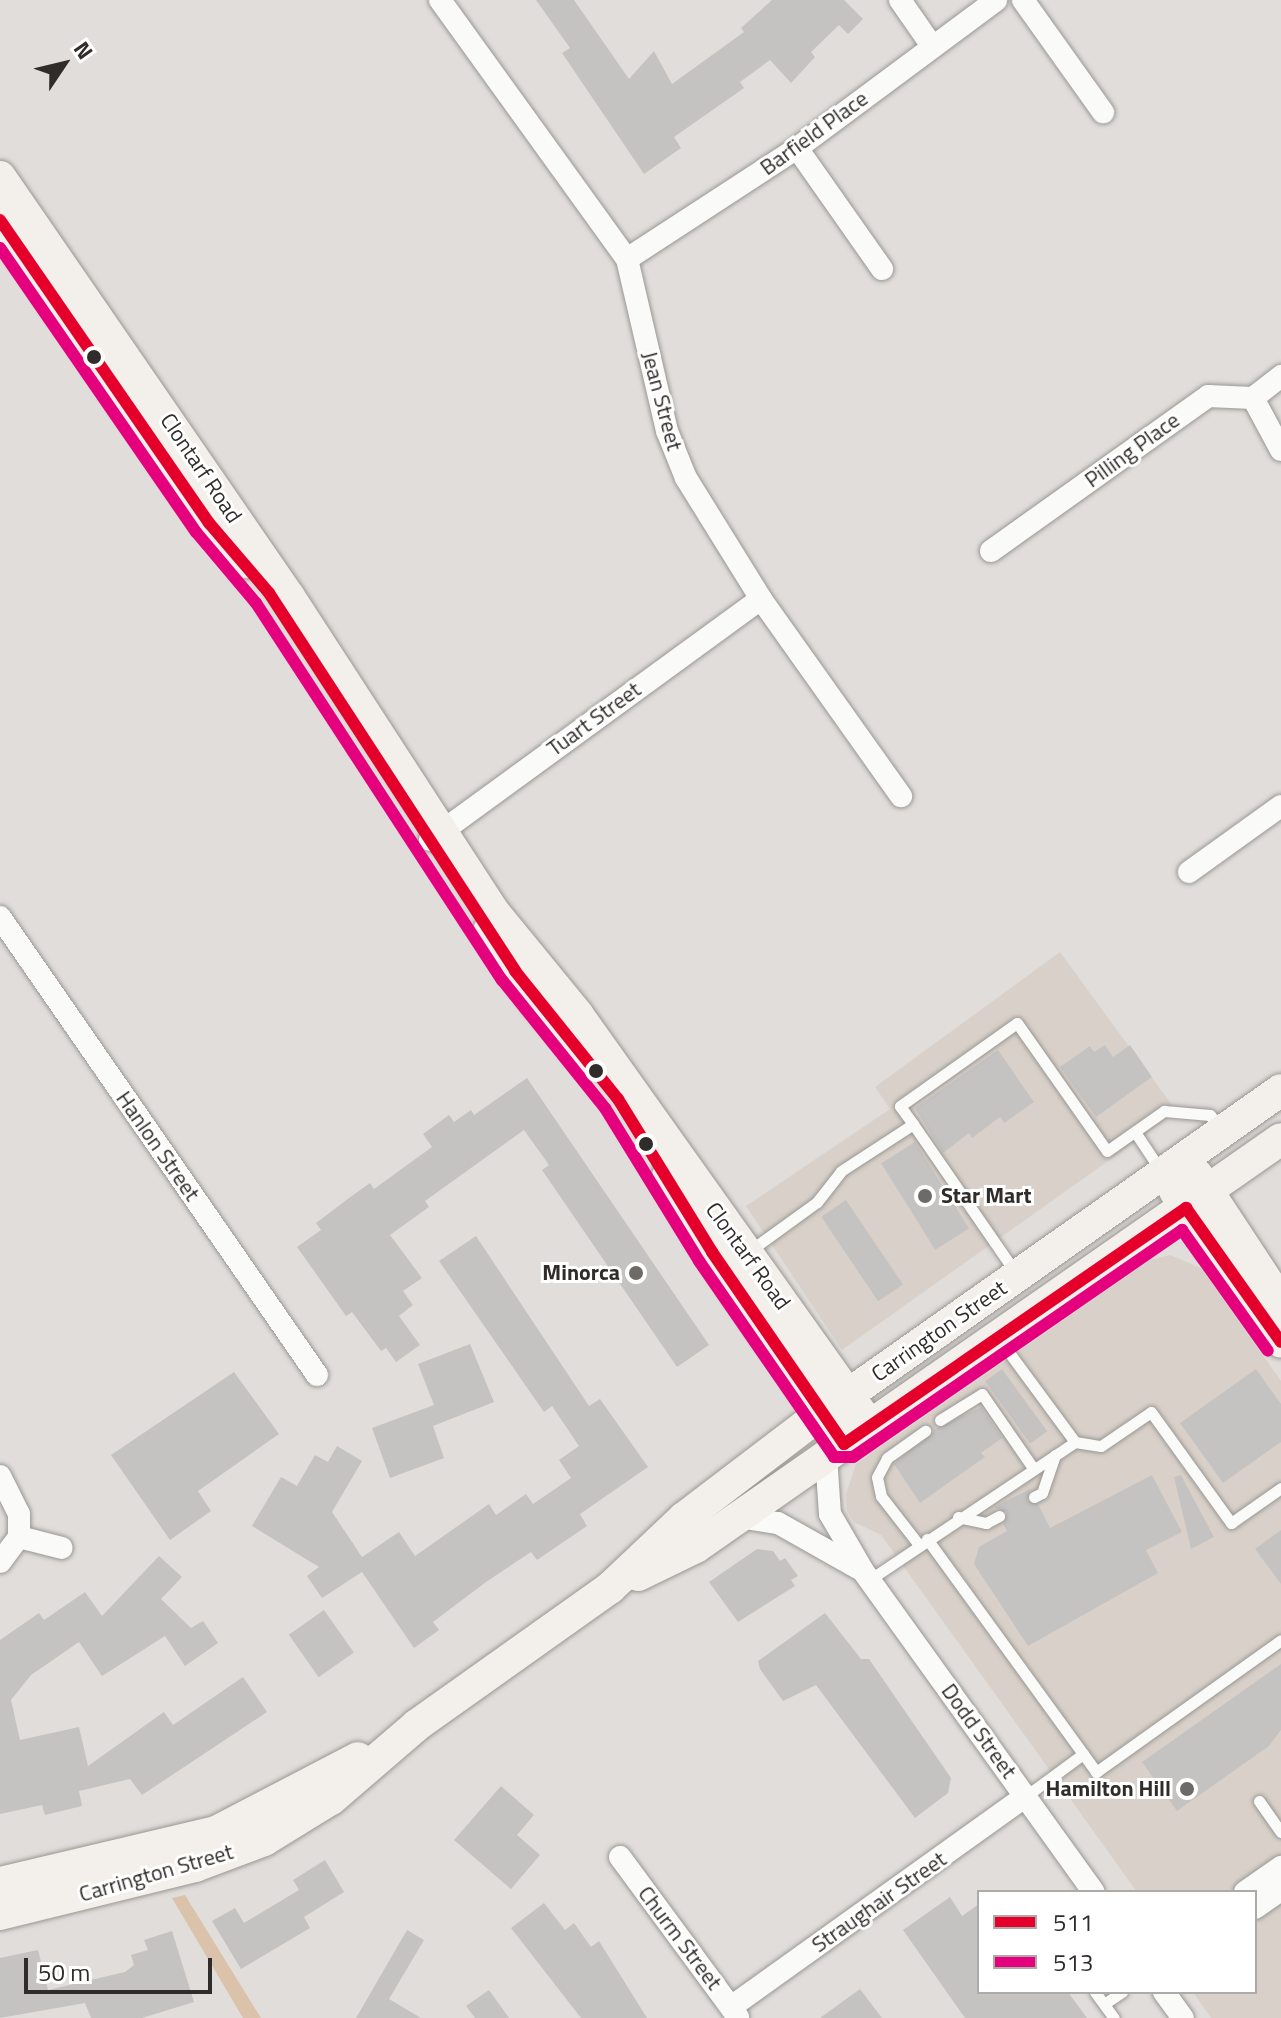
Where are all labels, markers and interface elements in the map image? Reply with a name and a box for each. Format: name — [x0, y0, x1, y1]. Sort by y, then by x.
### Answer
north arrow — [24, 24, 104, 104]
text: N — [65, 34, 102, 66]
street label: Barfield Place — [755, 85, 873, 181]
street label: Jean Street — [636, 348, 688, 454]
unlabelled marker — [86, 349, 102, 365]
street label: Pilling Place — [1080, 407, 1184, 493]
street label: Clontarf Road — [155, 408, 247, 528]
street label: Tuart Street — [542, 676, 646, 762]
unlabelled marker — [588, 1063, 604, 1079]
street label: Hanlon Street — [111, 1086, 205, 1206]
unlabelled marker — [638, 1136, 654, 1152]
place label: Star Mart — [941, 1183, 1031, 1209]
marker: Star Mart — [916, 1187, 934, 1205]
street label: Clontarf Road — [700, 1197, 796, 1315]
place label: Minorca — [542, 1260, 620, 1286]
marker: Minorca — [627, 1264, 645, 1282]
street label: Carrington Street — [866, 1275, 1012, 1387]
street label: Dodd Street — [936, 1678, 1022, 1784]
place label: Hamilton Hill — [1046, 1776, 1171, 1802]
marker: Hamilton Hill — [1178, 1780, 1196, 1798]
street label: Carrington Street — [76, 1838, 236, 1908]
street label: Straughair Street — [807, 1846, 951, 1958]
street label: Churm Street — [632, 1881, 728, 1995]
legend — [977, 1890, 1257, 1994]
text: 511 — [1053, 1904, 1093, 1940]
scale bar — [28, 1942, 216, 1992]
text: 513 — [1053, 1944, 1093, 1980]
text: 50 m — [38, 1954, 90, 1990]

